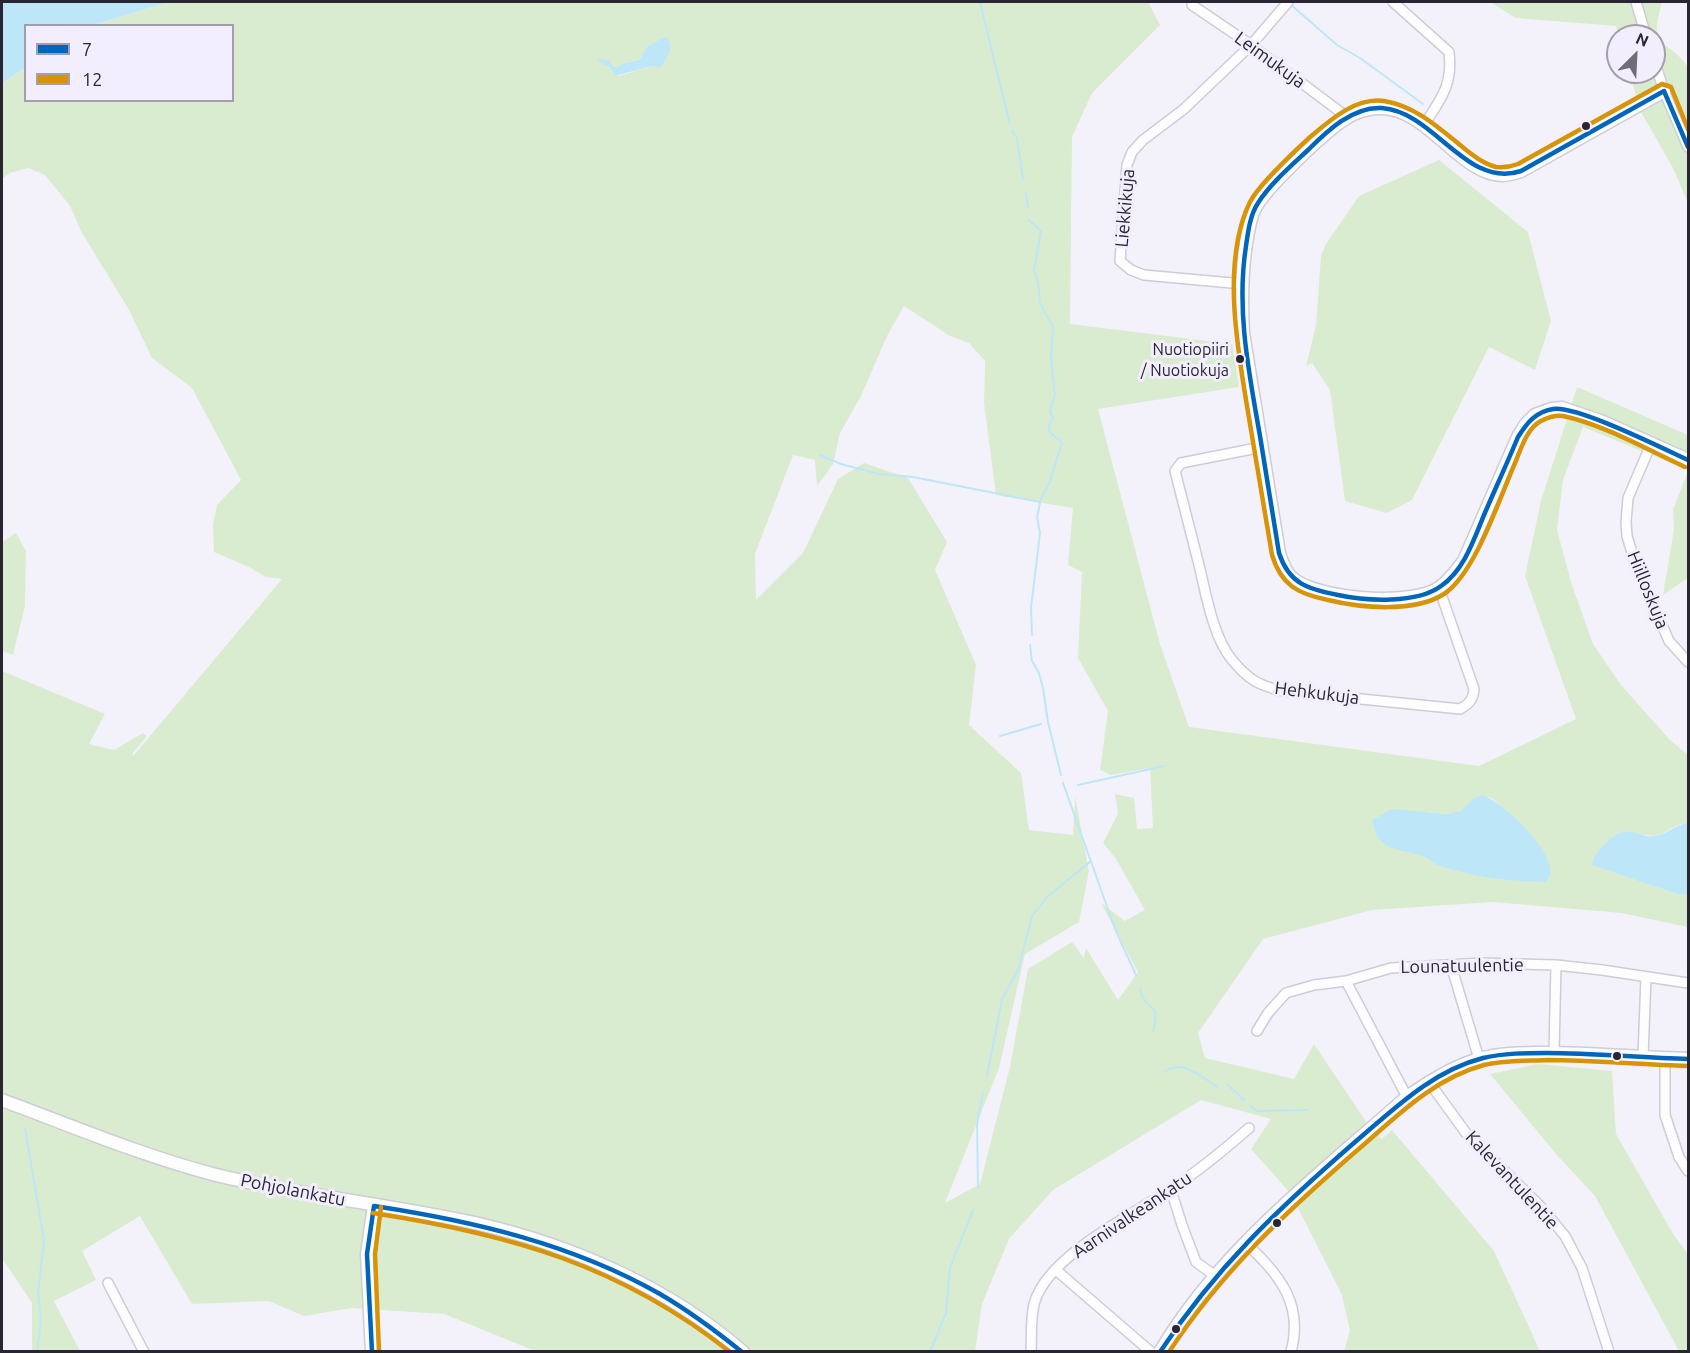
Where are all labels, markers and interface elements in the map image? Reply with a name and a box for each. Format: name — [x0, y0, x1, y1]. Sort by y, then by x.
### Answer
legend — [24, 24, 234, 102]
north arrow — [1606, 24, 1666, 84]
street label: Leimukuja — [1230, 27, 1310, 93]
text: N — [1633, 29, 1652, 50]
text: 7 — [82, 39, 92, 59]
text: 12 — [82, 69, 102, 89]
unlabelled marker — [1580, 120, 1592, 132]
street label: Liekkikuja — [1111, 168, 1139, 248]
place label: Nuotiopiiri / Nuotiokuja — [1141, 340, 1229, 378]
marker: Nuotiopiiri / Nuotiokuja — [1234, 353, 1246, 365]
street label: Hiilloskuja — [1623, 548, 1673, 632]
street label: Hehkukuja — [1273, 677, 1361, 709]
street label: Lounatuulentie — [1400, 954, 1524, 978]
unlabelled marker — [1611, 1050, 1623, 1062]
street label: Kalevantulentie — [1461, 1126, 1563, 1234]
street label: Aarnivalkeankatu — [1068, 1167, 1196, 1263]
street label: Pohjolankatu — [239, 1169, 347, 1211]
unlabelled marker — [1271, 1217, 1283, 1229]
unlabelled marker — [1170, 1323, 1182, 1335]

